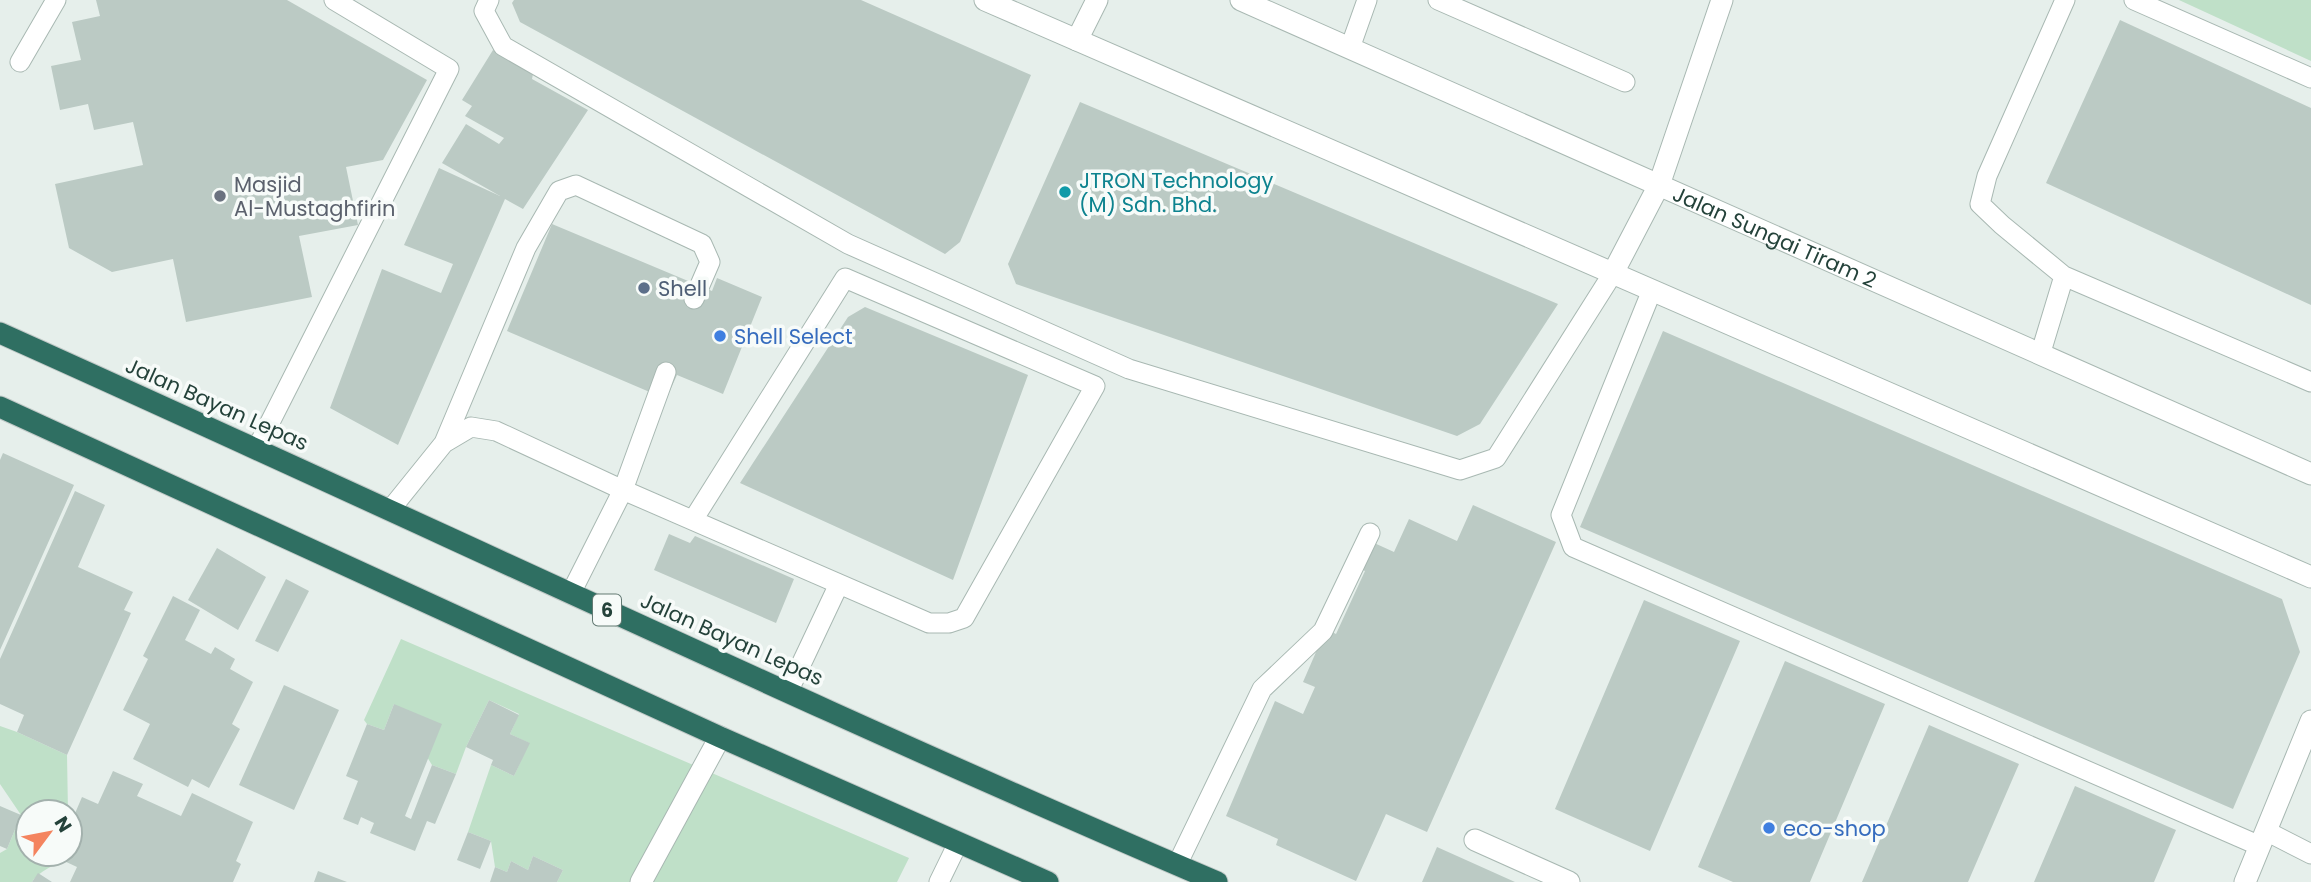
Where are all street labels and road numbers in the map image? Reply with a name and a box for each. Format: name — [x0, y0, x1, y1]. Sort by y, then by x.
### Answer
street label: Jalan Sungai Tiram 2 — [1668, 179, 1881, 294]
street label: Jalan Bayan Lepas — [121, 351, 313, 457]
street label: Jalan Bayan Lepas — [636, 586, 828, 692]
road number: 6 — [593, 594, 621, 625]

